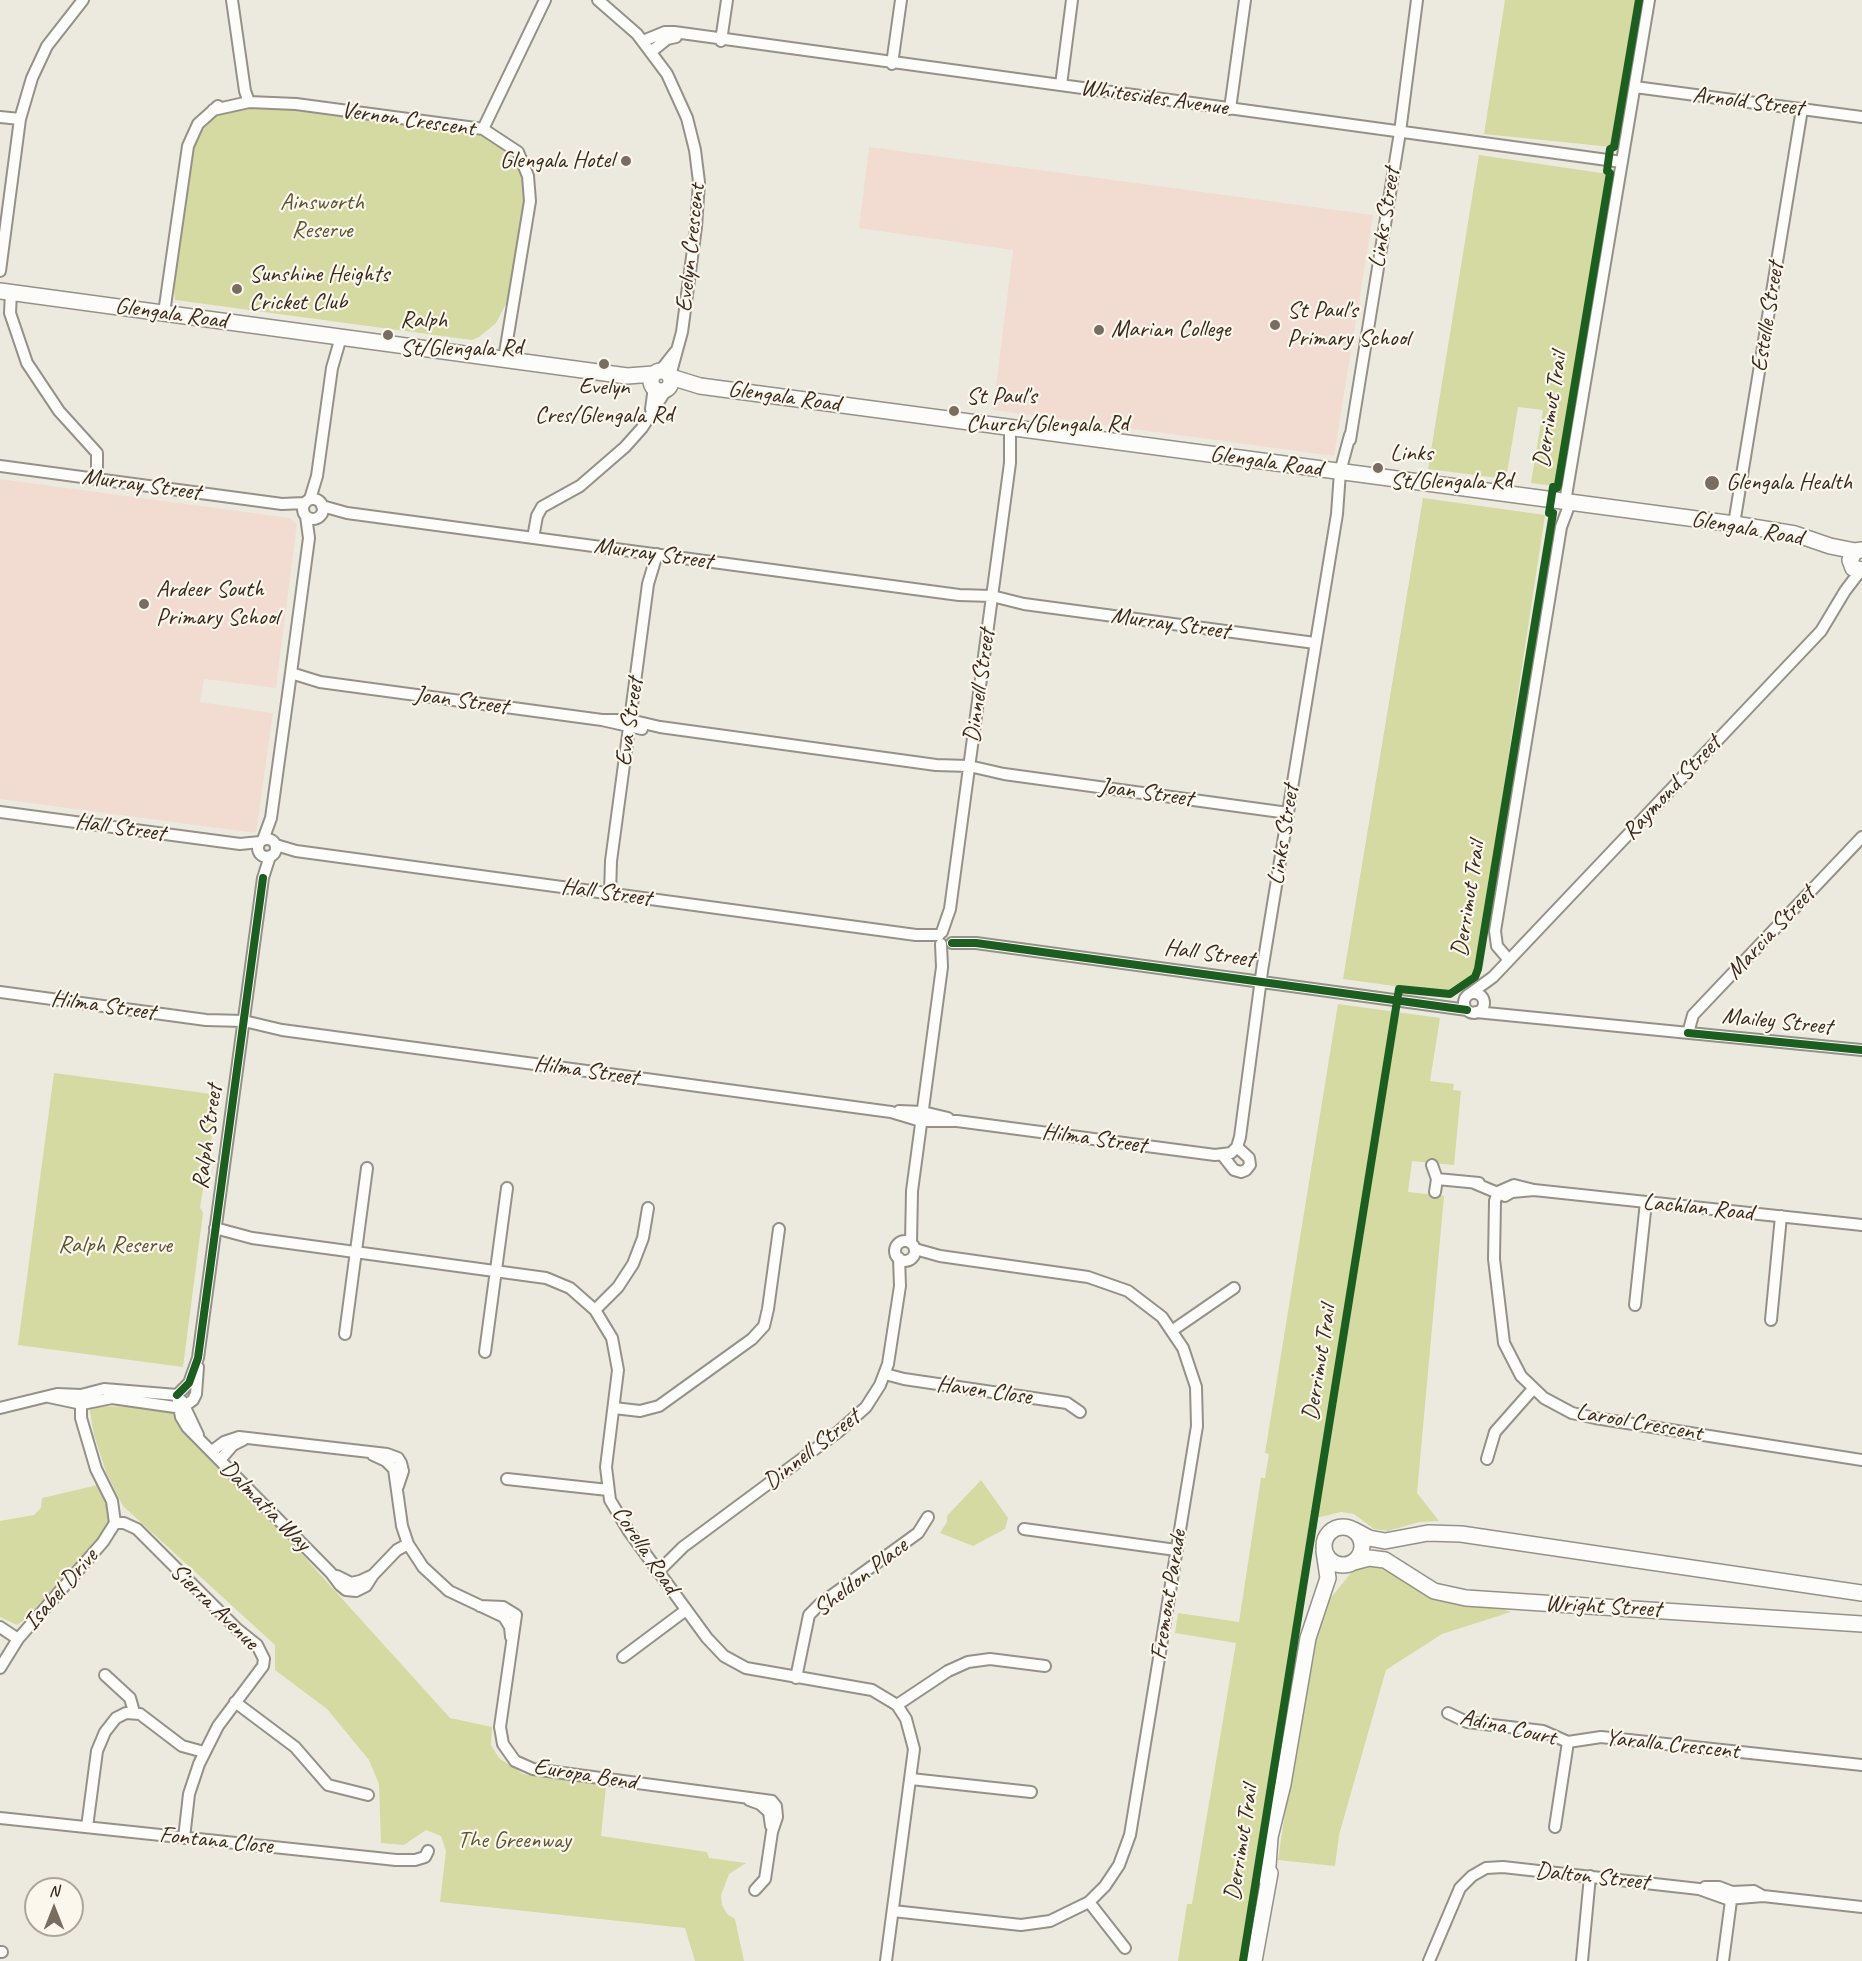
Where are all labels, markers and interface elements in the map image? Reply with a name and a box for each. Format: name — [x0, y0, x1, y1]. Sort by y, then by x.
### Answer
street label: Whitesides Avenue — [1079, 73, 1229, 123]
street label: Arnold Street — [1691, 81, 1805, 123]
street label: Vernon Crescent — [339, 96, 477, 144]
place label: Glengala Hotel — [500, 147, 614, 175]
marker: Glengala Hotel — [619, 154, 633, 168]
street label: Links Street — [1363, 166, 1407, 270]
street label: Evelyn Crescent — [670, 183, 712, 313]
park label: Ainsworth Reserve — [280, 189, 364, 245]
street label: Estelle Street — [1745, 260, 1791, 374]
place label: Sunshine Heights Cricket Club — [249, 261, 389, 317]
marker: Sunshine Heights Cricket Club — [230, 282, 244, 296]
street label: Glengala Road — [113, 292, 229, 336]
place label: St Paul's Primary School — [1287, 297, 1410, 353]
place label: Ralph St/Glengala Rd — [400, 307, 523, 363]
place label: Marian College — [1111, 316, 1230, 344]
marker: St Paul's Primary School — [1268, 318, 1282, 332]
marker: Marian College — [1092, 323, 1106, 337]
marker: Ralph St/Glengala Rd — [381, 328, 395, 342]
street label: Derrimut Trail — [1528, 350, 1574, 470]
marker: Evelyn Cres/Glengala Rd — [597, 357, 611, 371]
place label: Evelyn Cres/Glengala Rd — [535, 374, 673, 430]
street label: Glengala Road — [726, 375, 842, 419]
place label: St Paul's Church/Glengala Rd — [966, 383, 1129, 439]
marker: St Paul's Church/Glengala Rd — [947, 404, 961, 418]
street label: Glengala Road — [1208, 440, 1324, 484]
place label: Links St/Glengala Rd — [1390, 440, 1513, 496]
marker: Links St/Glengala Rd — [1371, 461, 1385, 475]
street label: Murray Street — [80, 462, 202, 508]
place label: Glengala Health — [1726, 469, 1852, 497]
marker: Glengala Health — [1703, 474, 1721, 492]
street label: Glengala Road — [1689, 505, 1805, 553]
street label: Murray Street — [592, 531, 714, 577]
place label: Ardeer South Primary School — [156, 576, 279, 632]
marker: Ardeer South Primary School — [137, 597, 151, 611]
street label: Murray Street — [1109, 601, 1231, 647]
street label: Dinnell Street — [958, 627, 1002, 745]
street label: Eva Street — [610, 676, 650, 768]
street label: Joan Street — [412, 680, 510, 722]
street label: Raymond Street — [1616, 730, 1728, 846]
street label: Joan Street — [1097, 772, 1195, 814]
street label: Links Street — [1262, 783, 1306, 887]
street label: Hall Street — [73, 807, 167, 849]
street label: Derrimut Trail — [1446, 839, 1492, 959]
street label: Hall Street — [559, 872, 653, 914]
street label: Marcia Street — [1720, 880, 1822, 986]
street label: Hall Street — [1162, 933, 1256, 975]
street label: Hilma Street — [49, 984, 157, 1028]
street label: Mailey Street — [1721, 1002, 1833, 1042]
street label: Hilma Street — [532, 1049, 640, 1093]
street label: Ralph Street — [186, 1083, 230, 1191]
street label: Hilma Street — [1040, 1117, 1148, 1161]
street label: Lachlan Road — [1642, 1188, 1754, 1228]
park label: Ralph Reserve — [58, 1232, 172, 1260]
street label: Derrimut Trail — [1297, 1303, 1343, 1423]
street label: Haven Close — [935, 1370, 1033, 1412]
street label: Larool Crescent — [1574, 1398, 1704, 1448]
street label: Dinnell Street — [758, 1403, 866, 1497]
street label: Dalmatia Way — [213, 1454, 317, 1558]
street label: Corella Road — [605, 1500, 685, 1600]
street label: Fremont Parade — [1145, 1528, 1193, 1662]
street label: Sheldon Place — [808, 1532, 914, 1624]
street label: Isabel Drive — [18, 1543, 104, 1637]
street label: Sierra Avenue — [164, 1558, 264, 1656]
street label: Wright Street — [1544, 1590, 1662, 1624]
street label: Adina Court — [1457, 1703, 1559, 1753]
street label: Yaralla Crescent — [1604, 1724, 1740, 1766]
street label: Europa Bend — [531, 1753, 639, 1797]
street label: Derrimut Trail — [1219, 1783, 1265, 1903]
street label: Fontana Close — [158, 1821, 274, 1861]
park label: The Greenway — [457, 1827, 571, 1855]
street label: Dalton Street — [1534, 1857, 1650, 1897]
north arrow — [24, 1877, 84, 1937]
text: N — [49, 1881, 59, 1901]

